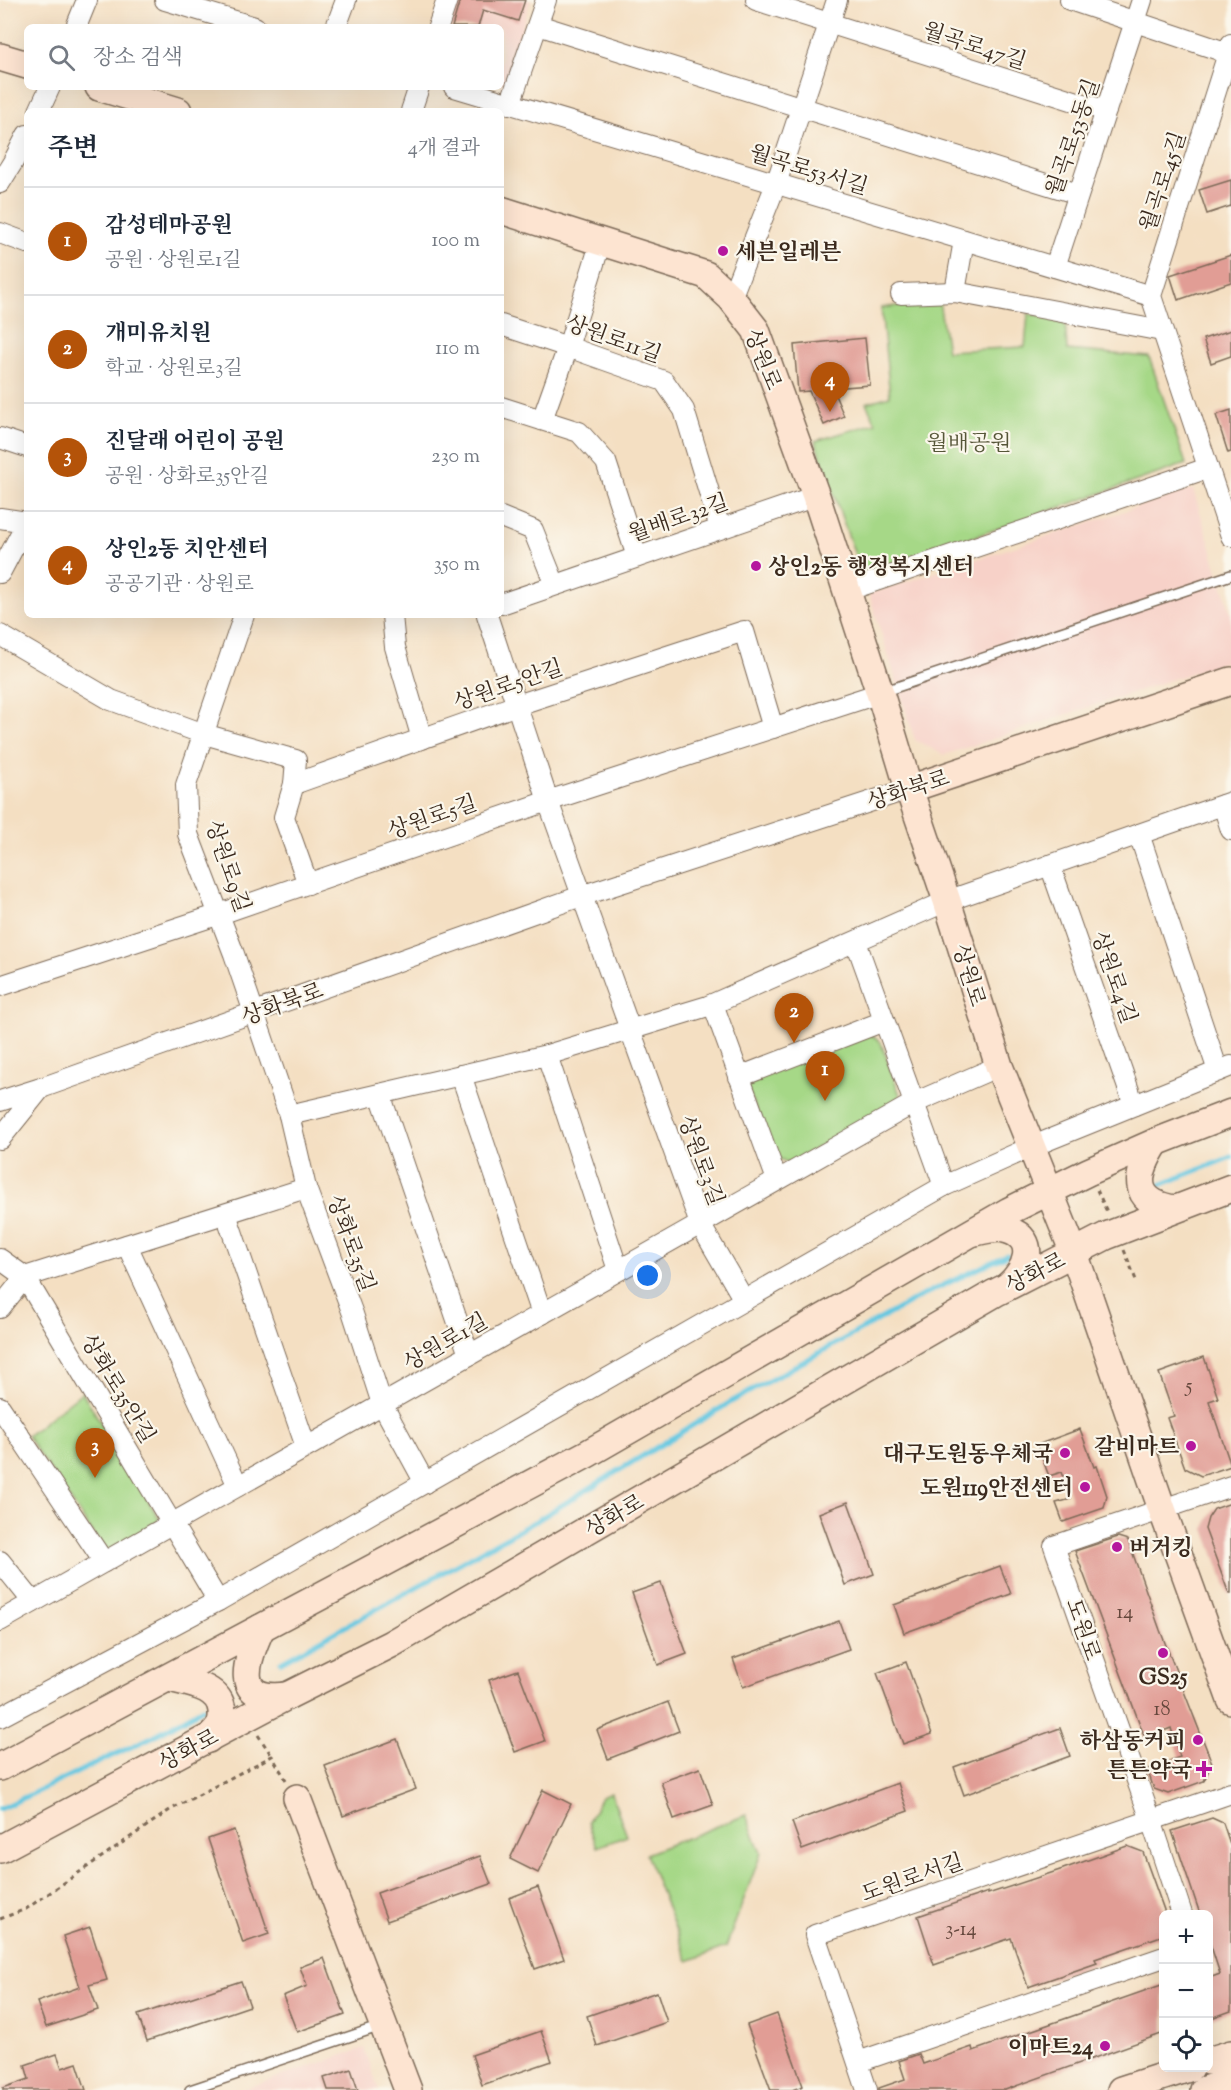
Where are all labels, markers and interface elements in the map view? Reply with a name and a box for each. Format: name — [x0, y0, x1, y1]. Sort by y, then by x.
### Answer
street label: 월곡로47길 — [918, 16, 1030, 80]
search box — [24, 24, 504, 90]
icon: search — [45, 41, 78, 74]
text: 장소 검색 — [93, 43, 183, 75]
street label: 월곡로53동길 — [1040, 75, 1110, 201]
street label: 월곡로45길 — [1134, 128, 1196, 236]
text: 주변 — [48, 131, 98, 168]
text: 4개 결과 — [408, 135, 480, 164]
street label: 월곡로53서길 — [745, 139, 871, 205]
text: 감성테마공원 — [105, 211, 233, 243]
text: 1 — [64, 227, 71, 256]
text: 100 m — [431, 227, 480, 256]
place label: 세븐일레븐 — [735, 238, 841, 270]
marker: 세븐일레븐 — [716, 244, 730, 258]
text: 공원 · 상원로1길 — [105, 247, 241, 276]
street label: 상원로11길 — [561, 309, 665, 373]
text: 개미유치원 — [105, 319, 211, 351]
street label: 상원로 — [734, 325, 788, 396]
text: 2 — [63, 335, 72, 364]
text: 110 m — [435, 335, 480, 364]
text: 학교 · 상원로3길 — [105, 355, 243, 384]
pin: 4 — [810, 362, 850, 412]
text: 진달래 어린이 공원 — [105, 427, 284, 459]
park label: 월배공원 — [926, 429, 1012, 461]
text: 3 — [63, 443, 72, 472]
text: 230 m — [431, 443, 480, 472]
text: 공원 · 상화로35안길 — [105, 463, 269, 492]
street label: 월배로32길 — [625, 488, 733, 552]
text: 상인2동 치안센터 — [105, 535, 269, 567]
text: 4 — [62, 551, 73, 580]
text: 350 m — [434, 551, 480, 580]
place label: 상인2동 행정복지센터 — [768, 553, 974, 585]
marker: 상인2동 행정복지센터 — [749, 559, 763, 573]
text: 공공기관 · 상원로 — [105, 571, 254, 600]
street label: 상원로5안길 — [450, 653, 568, 720]
street label: 상화북로 — [864, 764, 954, 820]
street label: 상원로5길 — [384, 789, 482, 849]
street label: 상원로9길 — [195, 817, 257, 917]
street label: 상원로4길 — [1081, 927, 1143, 1029]
street label: 상원로 — [943, 941, 992, 1011]
street label: 상화북로 — [238, 976, 328, 1035]
pin: 2 — [774, 994, 814, 1043]
pin: 1 — [806, 1052, 844, 1101]
street label: 상원로3길 — [668, 1111, 730, 1211]
street label: 상화로35길 — [317, 1191, 382, 1297]
street label: 상화로 — [1001, 1246, 1072, 1303]
your location — [633, 1261, 662, 1290]
street label: 상원로1길 — [398, 1307, 495, 1381]
street label: 상화로35안길 — [76, 1329, 162, 1447]
house number: 5 — [1185, 1373, 1193, 1402]
pin: 3 — [76, 1428, 115, 1478]
place label: 갈비마트 — [1094, 1433, 1180, 1465]
marker: 갈비마트 — [1184, 1439, 1198, 1453]
place label: 대구도원동우체국 — [883, 1440, 1054, 1472]
marker: 대구도원동우체국 — [1058, 1446, 1072, 1460]
place label: 도원119안전센터 — [920, 1474, 1073, 1506]
marker: 도원119안전센터 — [1078, 1480, 1092, 1494]
street label: 상화로 — [580, 1488, 651, 1547]
place label: 버거킹 — [1129, 1534, 1193, 1566]
marker: 버거킹 — [1110, 1540, 1124, 1554]
street label: 도원로 — [1056, 1595, 1107, 1665]
house number: 14 — [1117, 1599, 1133, 1628]
marker: GS25 — [1156, 1646, 1170, 1660]
place label: GS25 — [1139, 1663, 1188, 1695]
house number: 18 — [1154, 1696, 1170, 1725]
street label: 상화로 — [154, 1723, 225, 1781]
place label: 하삼동커피 — [1080, 1727, 1186, 1759]
marker: 하삼동커피 — [1191, 1733, 1205, 1747]
place label: 튼튼약국 — [1107, 1756, 1193, 1788]
marker: 튼튼약국 — [1197, 1762, 1211, 1776]
street label: 도원로서길 — [858, 1847, 968, 1912]
map controls — [1159, 1910, 1213, 2072]
button: + — [1159, 1910, 1213, 1964]
house number: 3-14 — [945, 1916, 977, 1945]
button: − — [1159, 1964, 1213, 2018]
button: locate — [1159, 2018, 1213, 2072]
place label: 이마트24 — [1008, 2033, 1093, 2065]
marker: 이마트24 — [1098, 2039, 1112, 2053]

